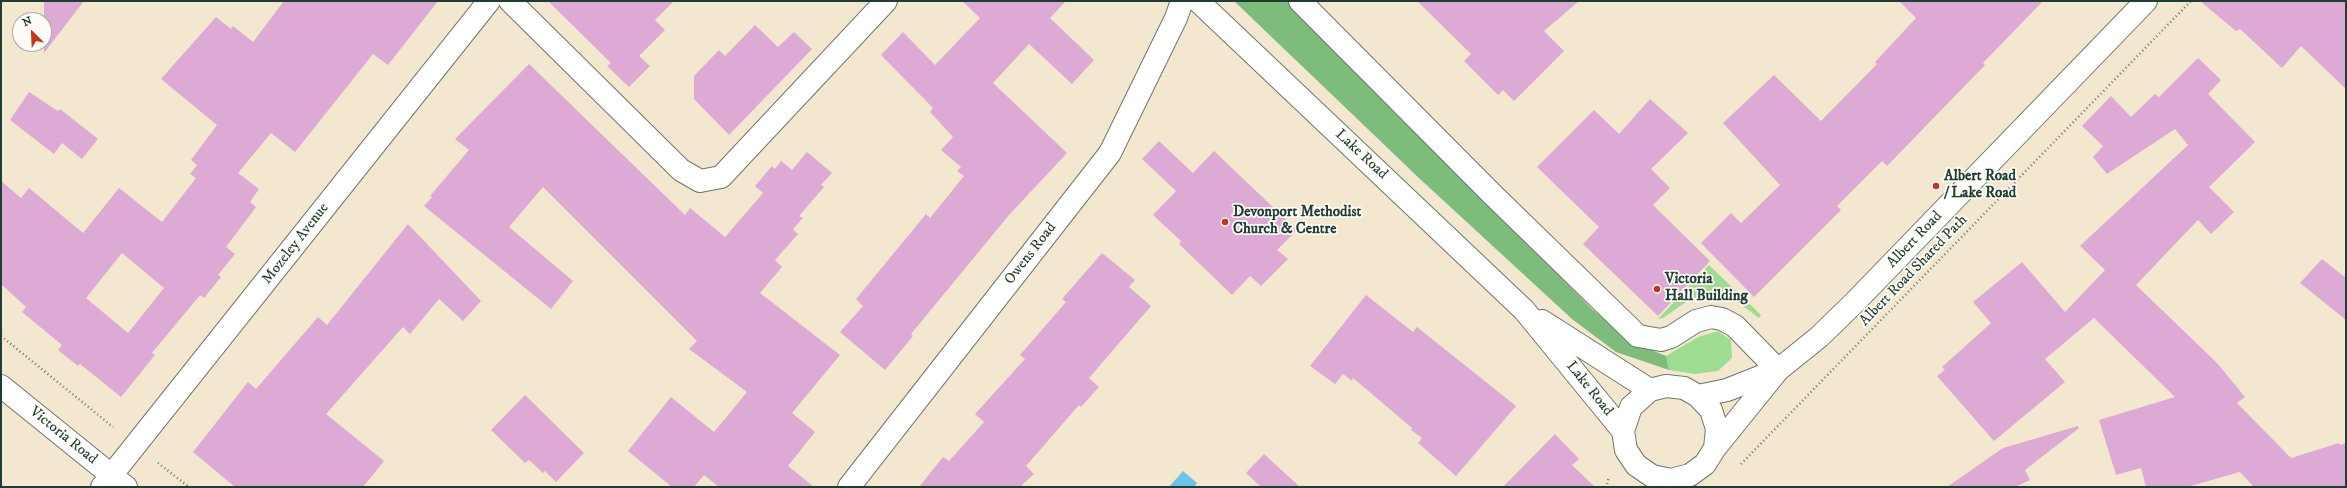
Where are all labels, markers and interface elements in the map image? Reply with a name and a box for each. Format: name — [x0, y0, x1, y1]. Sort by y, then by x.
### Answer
north arrow — [12, 12, 52, 52]
text: N — [21, 14, 34, 30]
street label: Lake Road — [1331, 126, 1391, 184]
place label: Albert Road / Lake Road — [1944, 168, 2016, 203]
marker: Albert Road / Lake Road — [1931, 181, 1941, 191]
street label: Mozeley Avenue — [259, 200, 333, 288]
place label: Devonport Methodist Church & Centre — [1233, 204, 1361, 239]
street label: Albert Road — [1884, 208, 1946, 272]
street label: Albert Road Shared Path — [1856, 212, 1972, 330]
marker: Devonport Methodist Church & Centre — [1220, 217, 1230, 227]
street label: Owens Road — [1001, 219, 1061, 289]
place label: Victoria Hall Building — [1665, 271, 1748, 306]
marker: Victoria Hall Building — [1652, 284, 1662, 294]
street label: Lake Road — [1562, 358, 1616, 420]
street label: Victoria Road — [26, 403, 100, 469]

